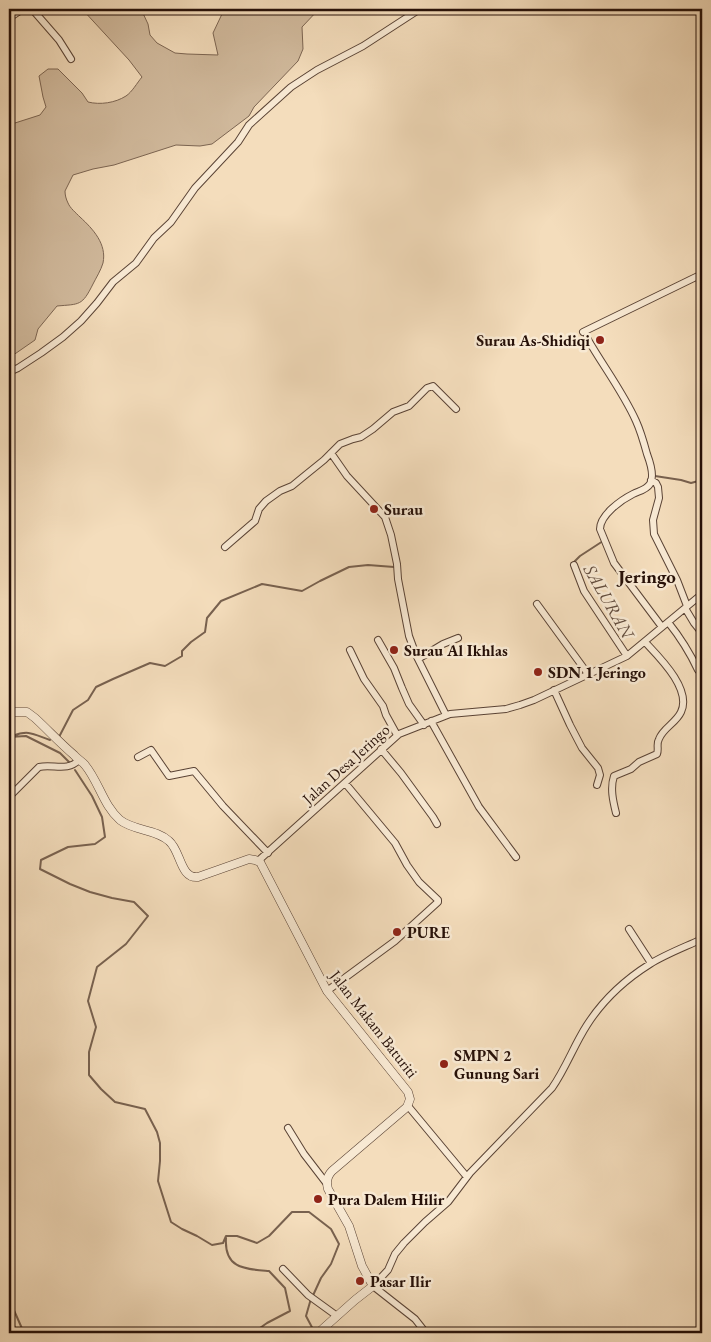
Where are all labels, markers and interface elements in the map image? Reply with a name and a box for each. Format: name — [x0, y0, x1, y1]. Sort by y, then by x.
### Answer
place label: Surau As-Shidiqi — [476, 330, 590, 351]
marker: Surau As-Shidiqi — [594, 334, 606, 346]
place label: Surau — [384, 499, 423, 520]
marker: Surau — [368, 503, 380, 515]
water label: SALURAN — [578, 559, 641, 645]
district label: Jeringo — [616, 564, 676, 589]
place label: Surau Al Ikhlas — [404, 640, 508, 661]
marker: Surau Al Ikhlas — [388, 644, 400, 656]
place label: SDN 1 Jeringo — [548, 662, 646, 683]
marker: SDN 1 Jeringo — [532, 666, 544, 678]
street label: Jalan Desa Jeringo — [296, 719, 394, 810]
place label: PURE — [407, 922, 450, 943]
marker: PURE — [391, 926, 403, 938]
street label: Jalan Makam Baturiti — [324, 964, 423, 1082]
place label: SMPN 2 Gunung Sari — [454, 1045, 540, 1084]
marker: SMPN 2 Gunung Sari — [438, 1058, 450, 1070]
place label: Pura Dalem Hilir — [328, 1189, 445, 1210]
marker: Pura Dalem Hilir — [312, 1193, 324, 1205]
place label: Pasar Ilir — [370, 1271, 432, 1292]
marker: Pasar Ilir — [354, 1275, 366, 1287]

